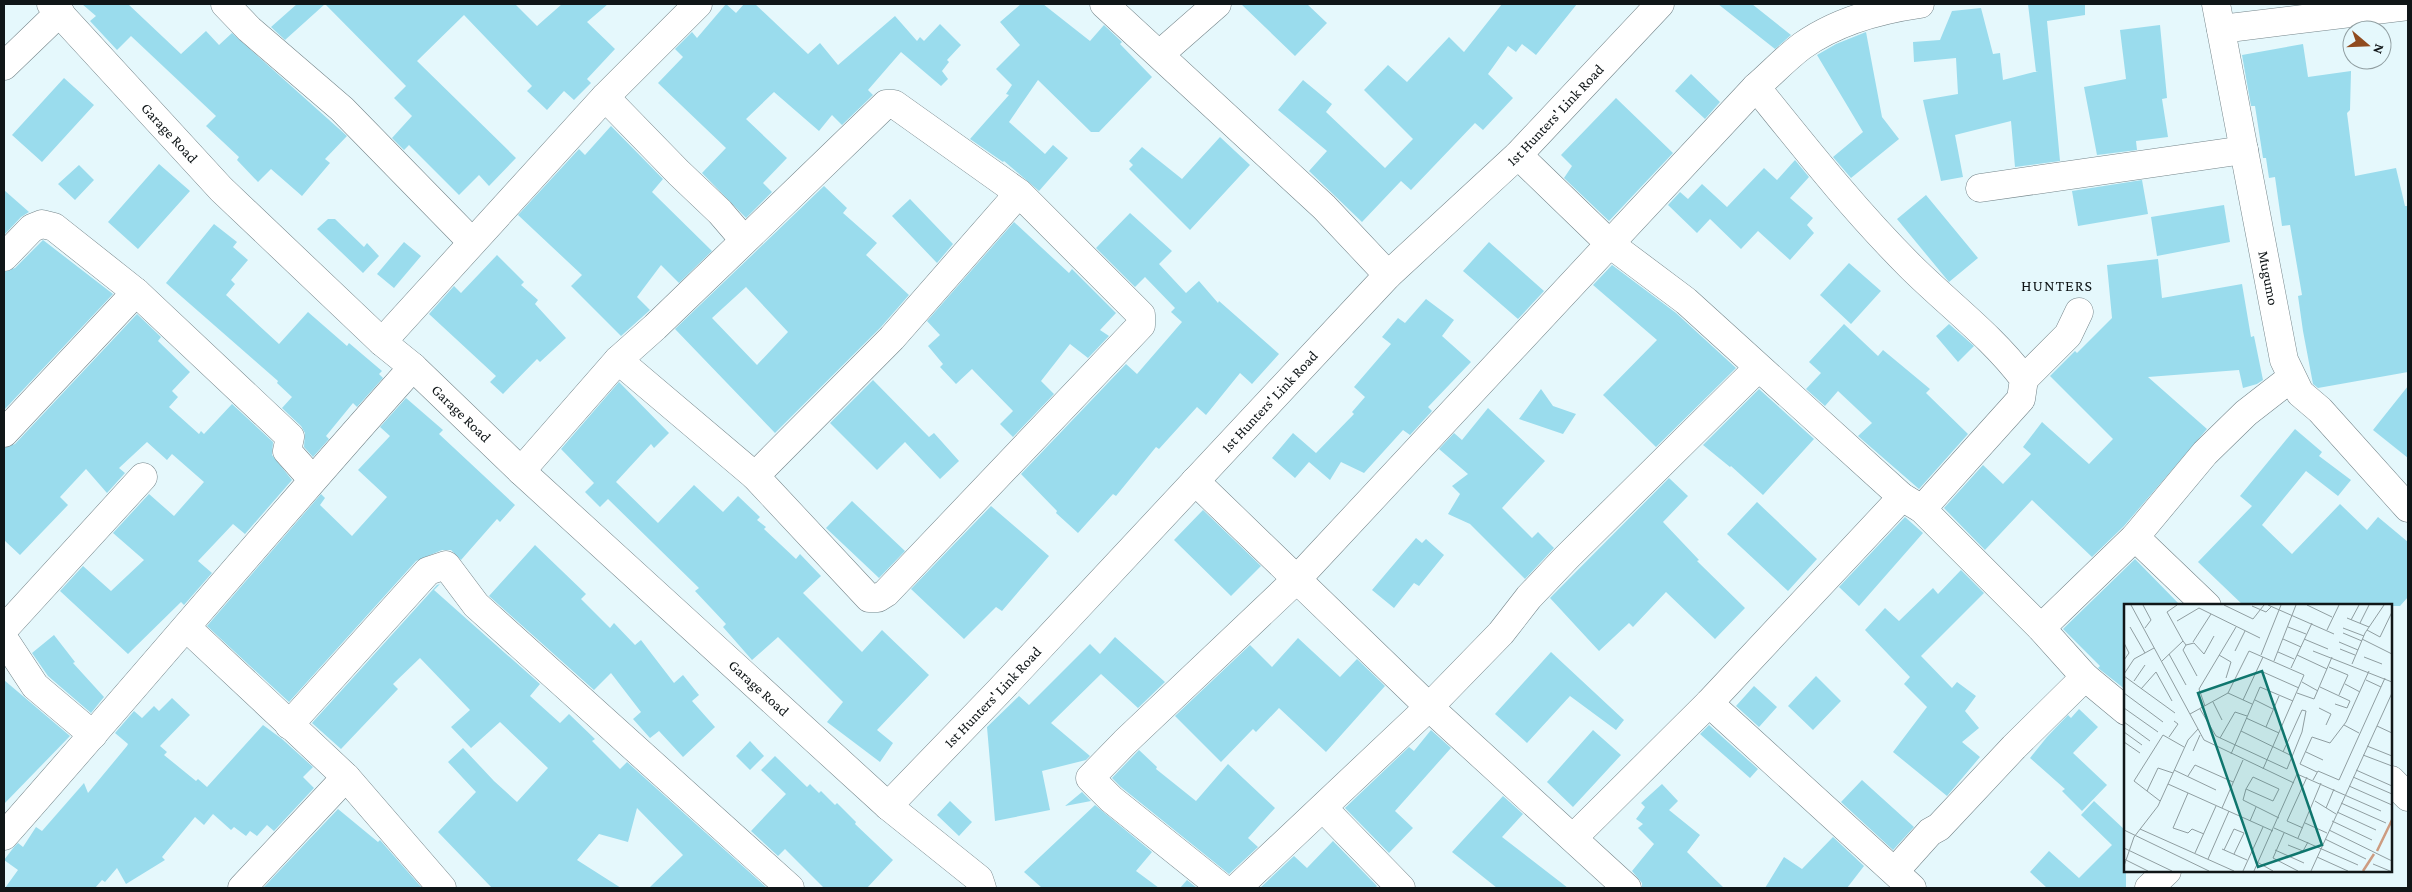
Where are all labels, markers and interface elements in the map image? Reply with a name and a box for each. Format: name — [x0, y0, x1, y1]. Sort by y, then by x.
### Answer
north arrow — [2342, 20, 2392, 70]
text: N — [2370, 42, 2388, 57]
street label: 1st Hunters' Link Road — [1504, 61, 1607, 169]
street label: Garage Road — [138, 100, 201, 166]
street label: Mugumo — [2255, 249, 2281, 307]
district label: HUNTERS — [2021, 277, 2093, 294]
street label: 1st Hunters' Link Road — [1218, 347, 1321, 456]
street label: Garage Road — [428, 381, 494, 445]
inset map — [2124, 604, 2392, 872]
street label: 1st Hunters' Link Road — [941, 643, 1044, 751]
street label: Garage Road — [725, 657, 792, 719]

